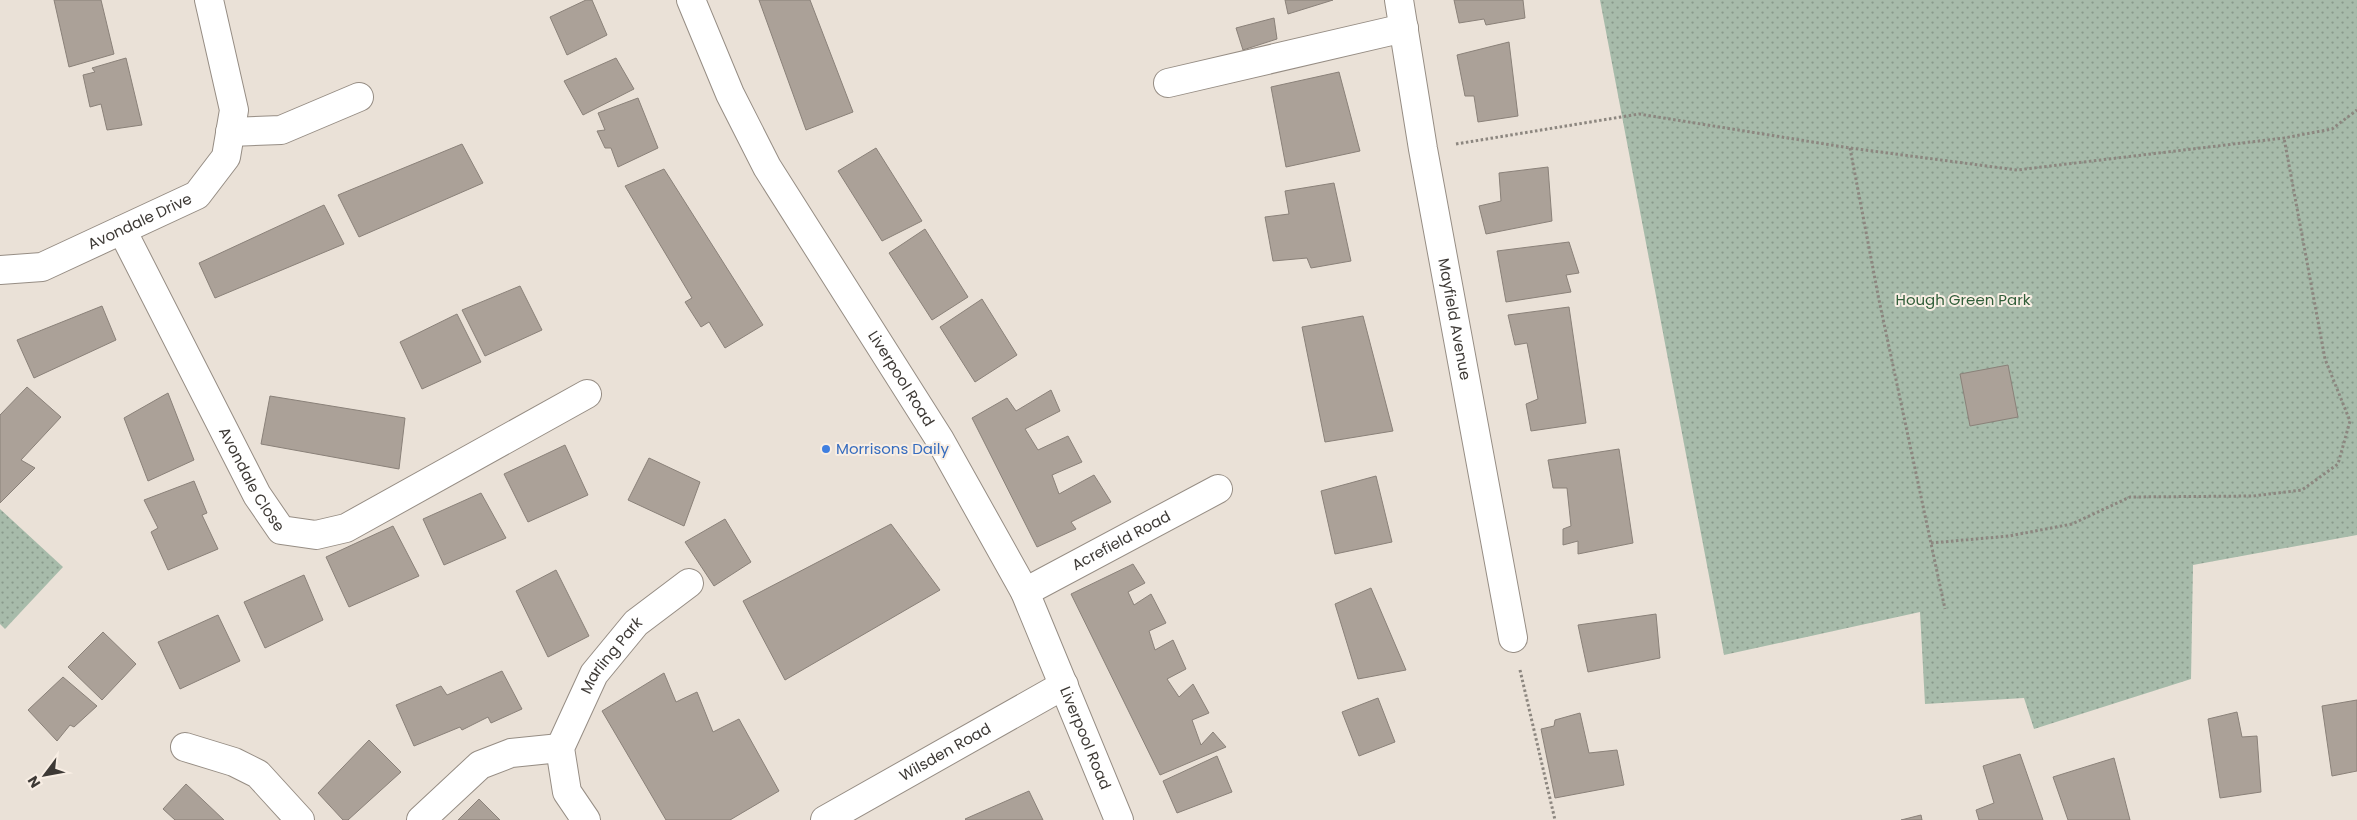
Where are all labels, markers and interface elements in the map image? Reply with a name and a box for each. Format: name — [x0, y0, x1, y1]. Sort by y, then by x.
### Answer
street label: Avondale Drive — [84, 188, 195, 254]
street label: Mayfield Avenue — [1433, 256, 1476, 382]
park label: Hough Green Park — [1896, 289, 2031, 310]
street label: Liverpool Road — [863, 326, 940, 430]
street label: Avondale Close — [214, 423, 290, 535]
place label: Morrisons Daily — [836, 438, 949, 459]
marker: Morrisons Daily — [820, 443, 832, 455]
street label: Acrefield Road — [1068, 505, 1174, 575]
street label: Marling Park — [575, 611, 646, 697]
street label: Liverpool Road — [1055, 683, 1116, 793]
street label: Wilsden Road — [895, 717, 994, 786]
north arrow — [20, 750, 70, 800]
text: N — [23, 772, 45, 792]

